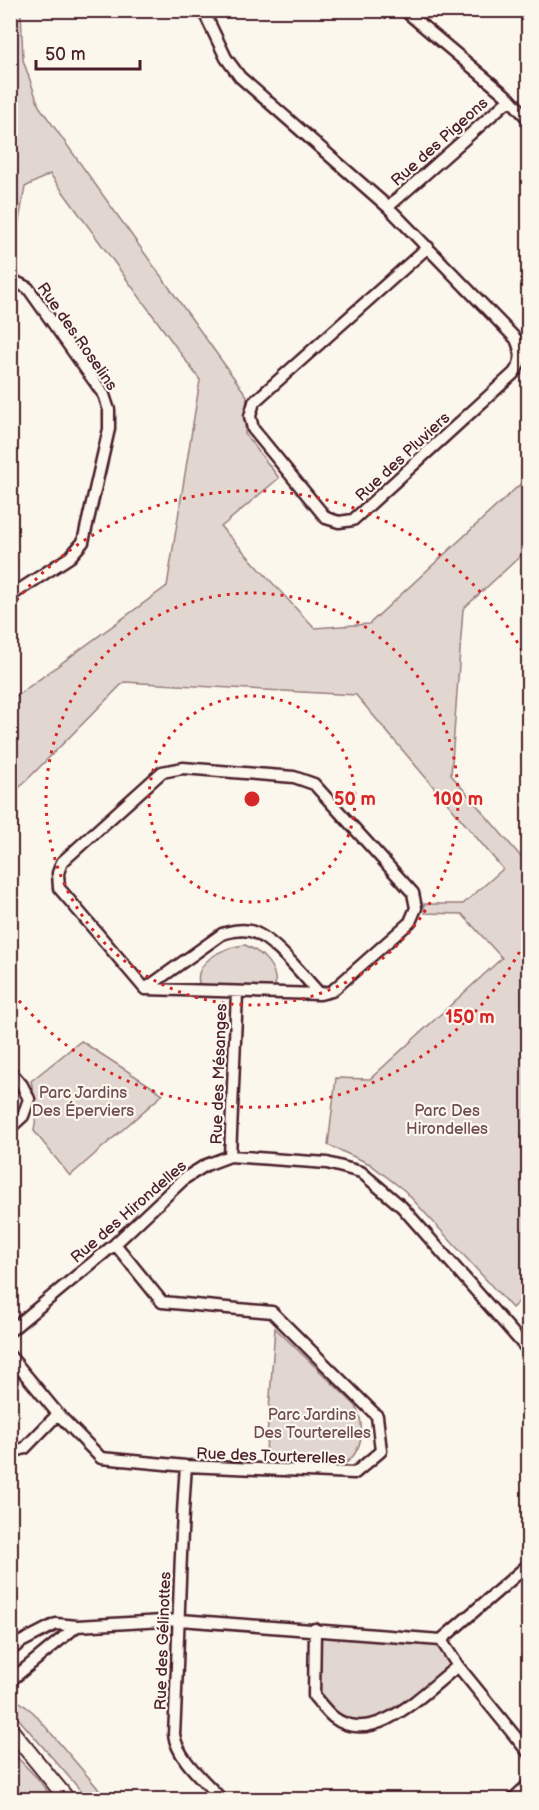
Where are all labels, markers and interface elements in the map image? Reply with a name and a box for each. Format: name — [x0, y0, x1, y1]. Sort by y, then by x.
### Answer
scale bar — [36, 33, 140, 71]
text: 50 m — [45, 44, 86, 65]
street label: Rue des Pigeons — [388, 94, 492, 191]
street label: Rue des Roselins — [33, 279, 121, 394]
street label: Rue des Pluviers — [352, 408, 454, 506]
centre of rings — [242, 789, 262, 809]
text: 50 m — [334, 789, 376, 810]
text: 100 m — [433, 789, 483, 810]
street label: Rue des Mésanges — [208, 1003, 231, 1145]
text: 150 m — [445, 1007, 495, 1028]
park label: Parc Jardins Des Éperviers — [32, 1084, 134, 1121]
park label: Parc Des Hirondelles — [406, 1102, 488, 1139]
street label: Rue des Hirondelles — [67, 1157, 191, 1268]
park label: Parc Jardins Des Tourterelles — [253, 1406, 371, 1443]
street label: Rue des Tourterelles — [196, 1444, 346, 1469]
street label: Rue des Gélinottes — [152, 1571, 175, 1711]

